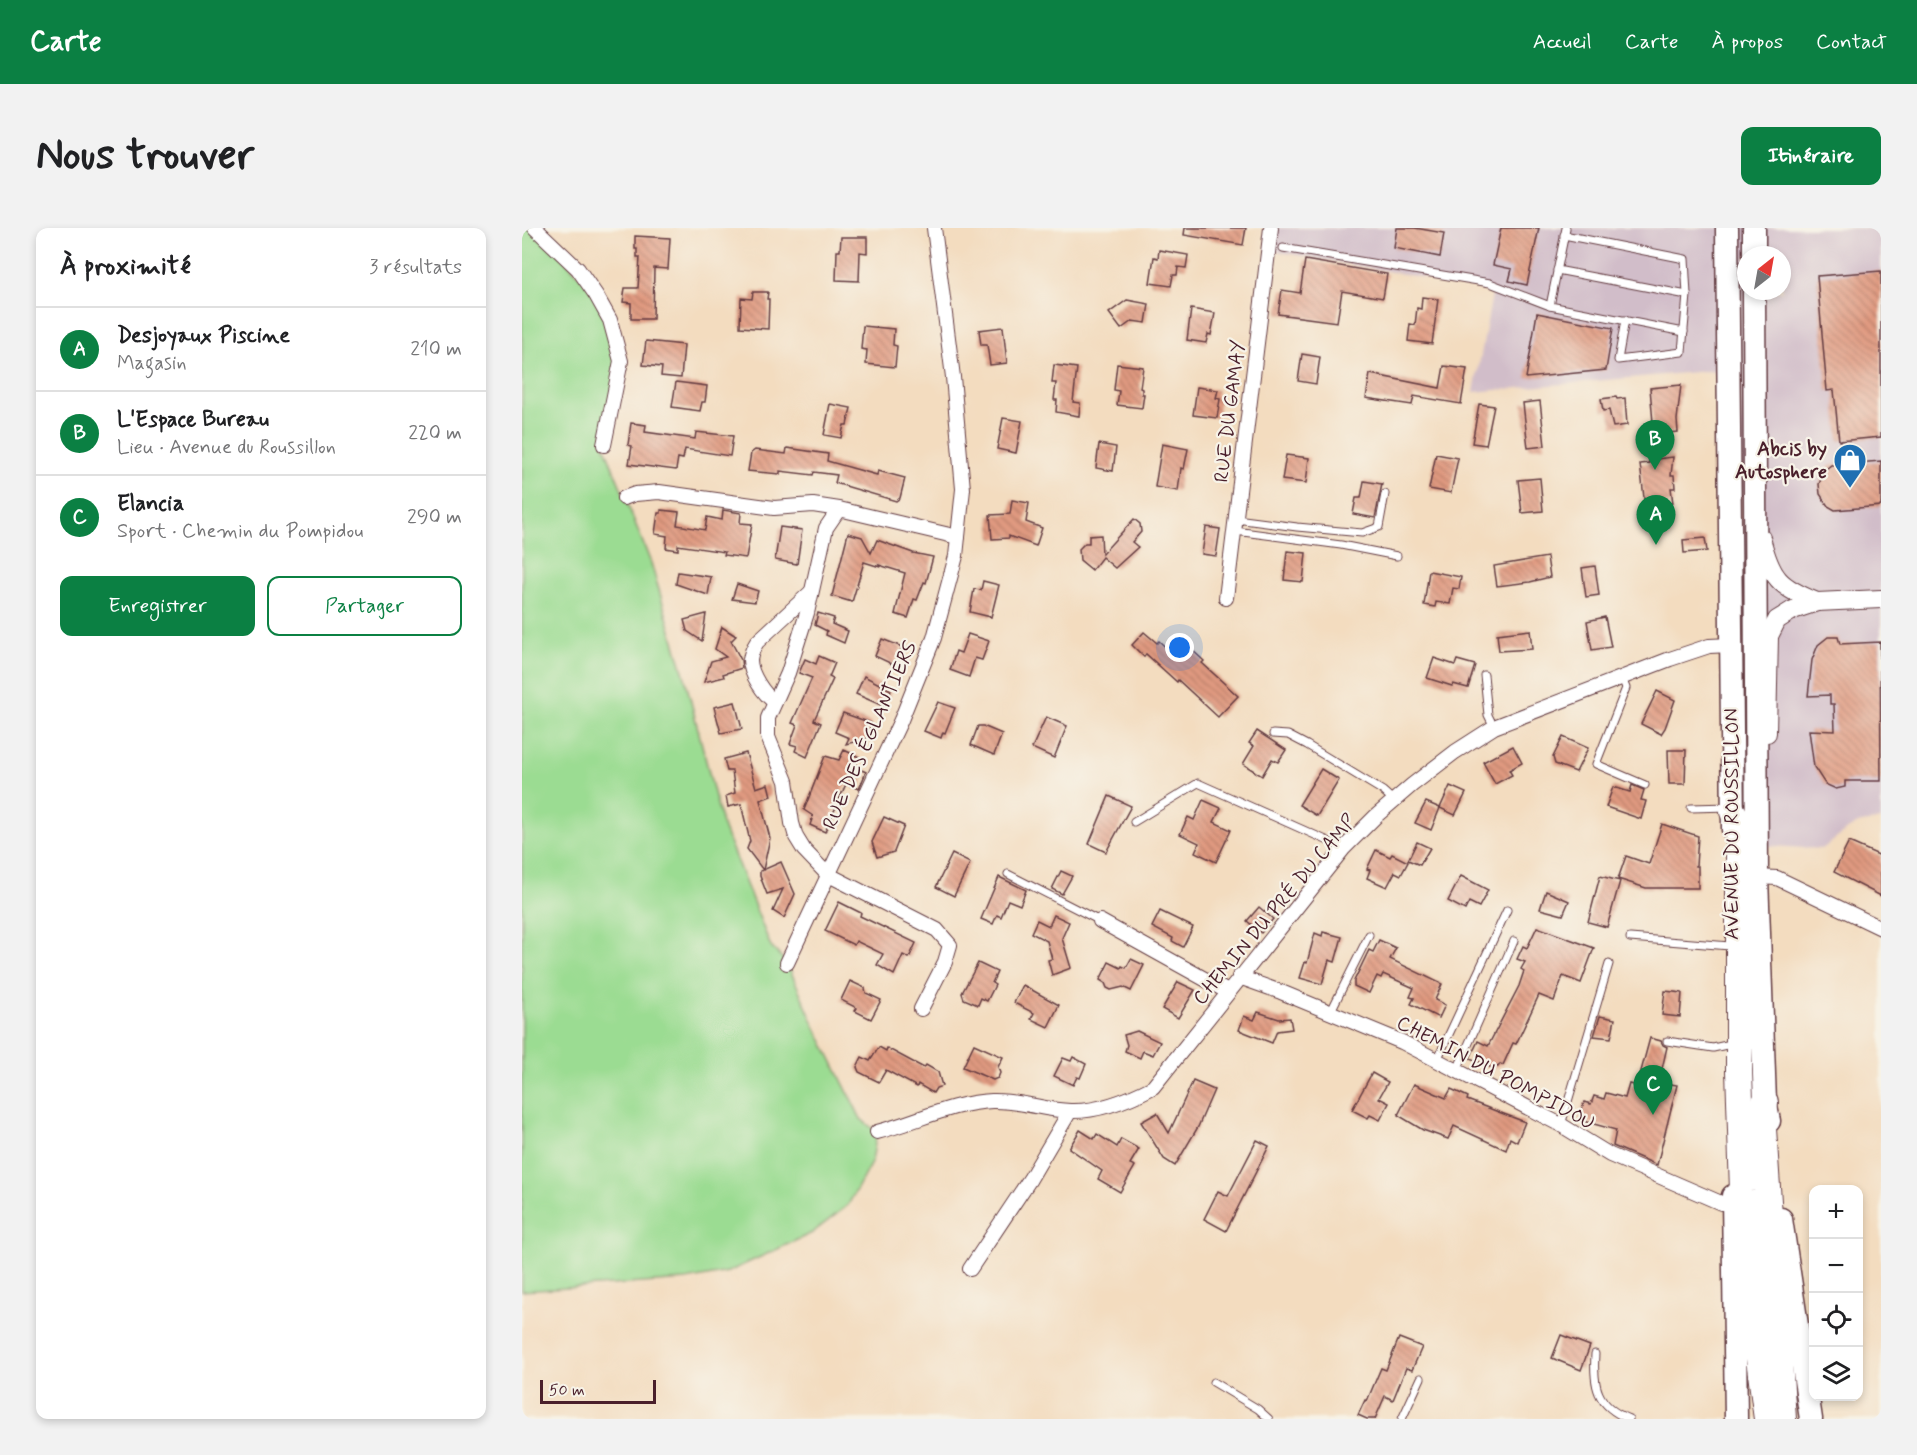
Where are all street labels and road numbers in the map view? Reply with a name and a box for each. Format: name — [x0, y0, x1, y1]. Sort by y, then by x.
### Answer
street label: RUE DU GAMAY — [1208, 338, 1253, 484]
street label: RUE DES ÉGLANTIERS — [817, 637, 924, 834]
street label: AVENUE DU ROUSSILLON — [1719, 708, 1746, 940]
street label: CHEMIN DU PRÉ DU CAMP — [1187, 809, 1363, 1011]
street label: CHEMIN DU POMPIDOU — [1392, 1010, 1599, 1137]

